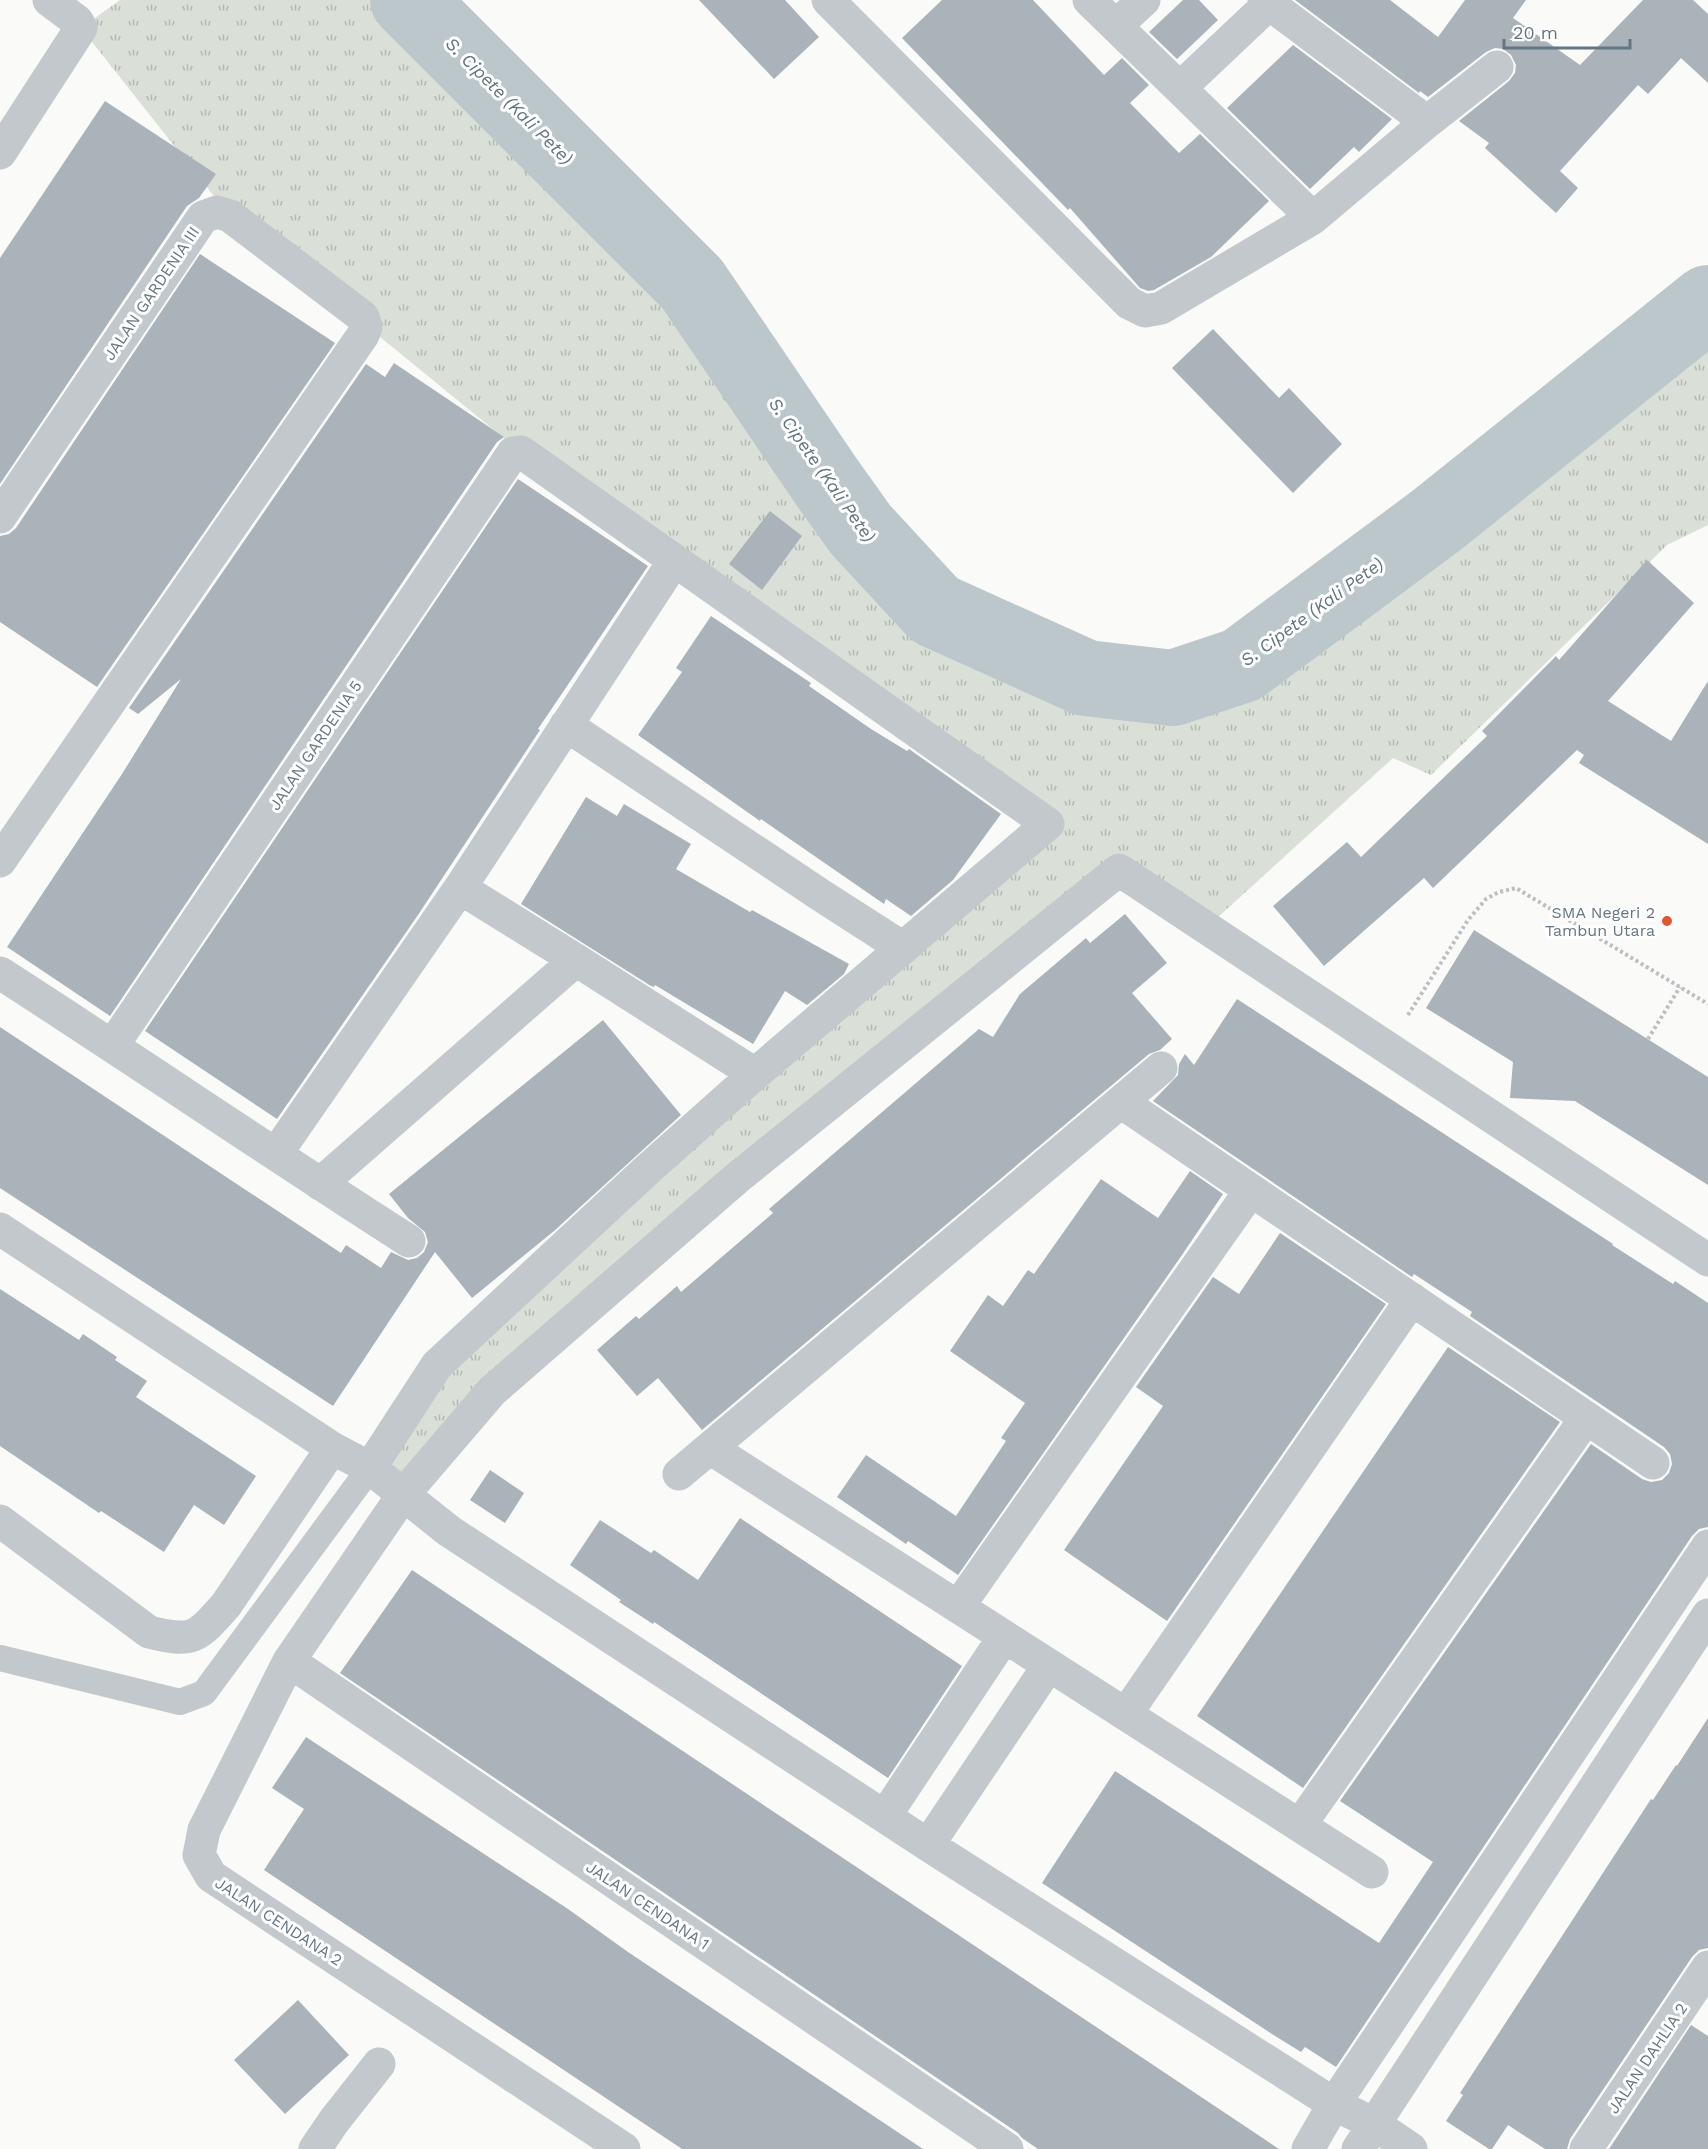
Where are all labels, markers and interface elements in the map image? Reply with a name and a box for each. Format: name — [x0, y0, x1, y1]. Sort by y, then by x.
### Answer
scale bar — [1504, 12, 1630, 50]
text: 20 m — [1513, 22, 1558, 43]
water label: S. Cipete (Kali Pete) — [441, 33, 577, 169]
street label: JALAN GARDENIA III — [100, 223, 203, 364]
water label: S. Cipete (Kali Pete) — [765, 394, 880, 546]
water label: S. Cipete (Kali Pete) — [1236, 553, 1387, 670]
street label: JALAN GARDENIA 5 — [265, 677, 366, 814]
place label: SMA Negeri 2 Tambun Utara — [1545, 903, 1655, 940]
marker: SMA Negeri 2 Tambun Utara — [1660, 914, 1674, 928]
street label: JALAN CENDANA 1 — [583, 1857, 713, 1954]
street label: JALAN CENDANA 2 — [212, 1873, 346, 1970]
street label: JALAN DAHLIA 2 — [1603, 1999, 1691, 2117]

